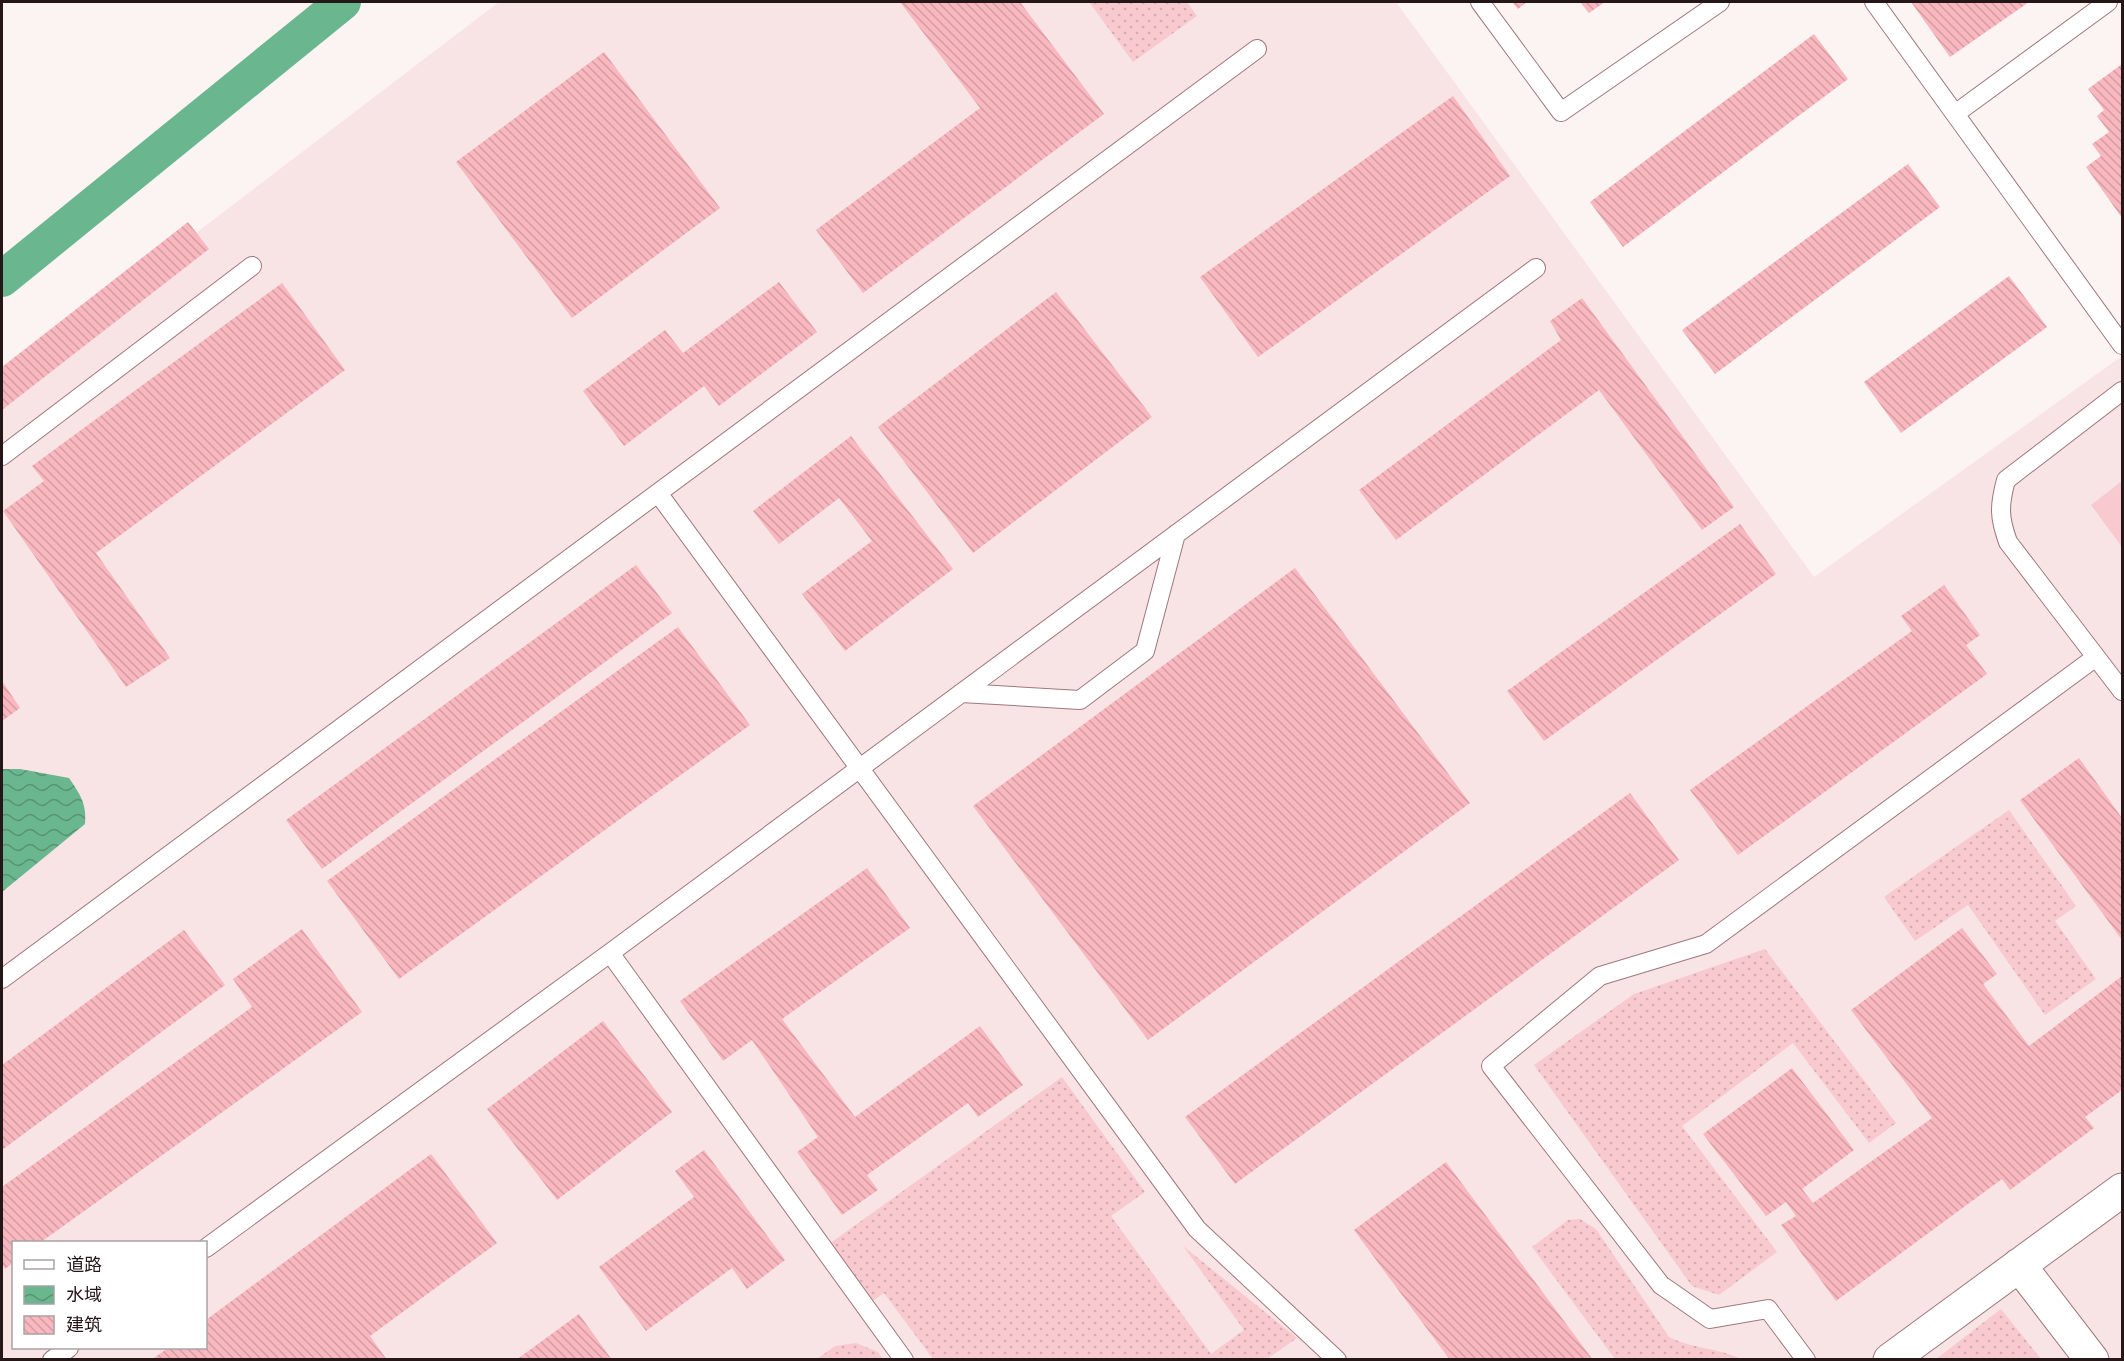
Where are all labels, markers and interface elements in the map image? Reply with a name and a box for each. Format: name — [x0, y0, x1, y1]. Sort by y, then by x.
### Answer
legend — [12, 1241, 207, 1349]
text: 道路 — [66, 1254, 102, 1276]
text: 水域 — [66, 1284, 102, 1306]
text: 建筑 — [66, 1314, 102, 1336]

